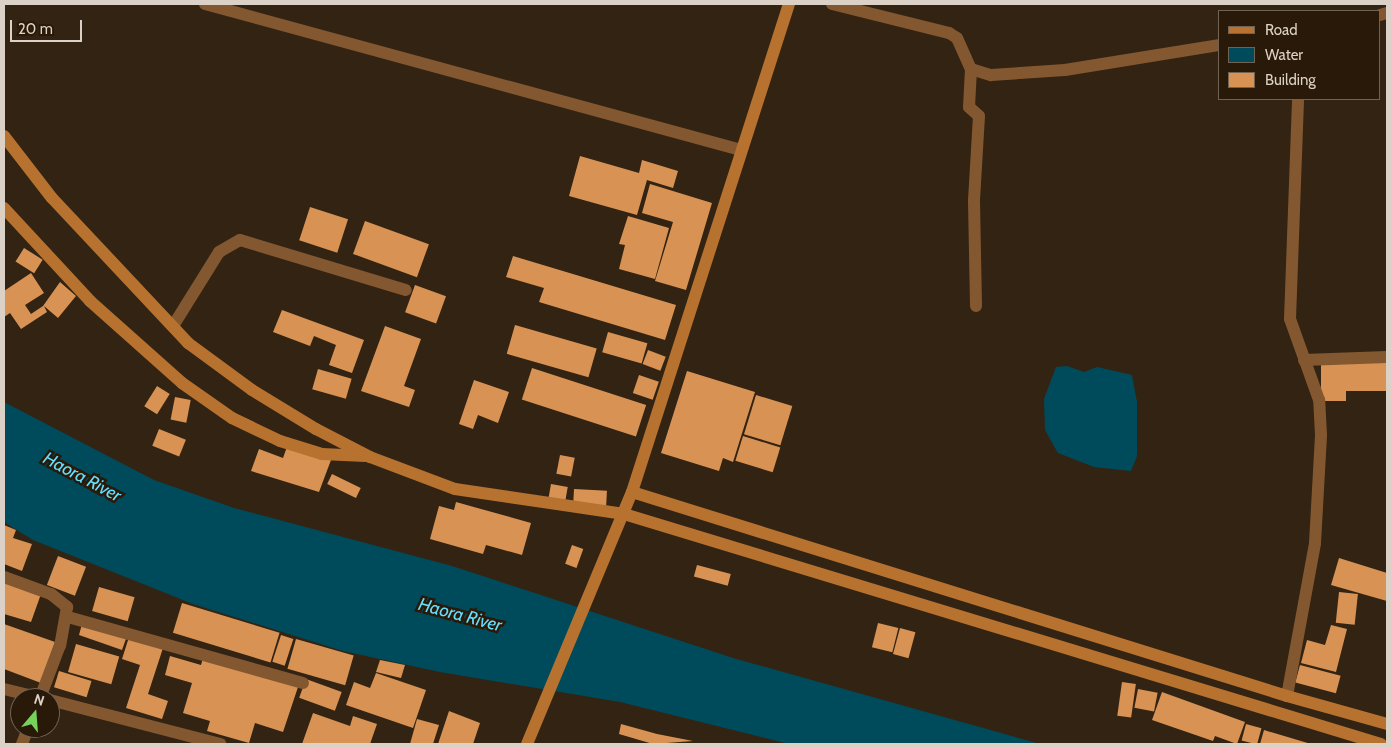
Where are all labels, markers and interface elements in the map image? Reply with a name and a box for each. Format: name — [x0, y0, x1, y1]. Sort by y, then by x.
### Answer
scale bar — [12, 10, 85, 42]
legend — [1218, 10, 1381, 100]
text: 20 m — [18, 20, 53, 38]
text: Road — [1265, 21, 1298, 39]
text: Water — [1265, 46, 1303, 64]
text: Building — [1265, 71, 1316, 89]
water label: Haora River — [39, 447, 125, 507]
water label: Haora River — [416, 594, 504, 636]
north arrow — [10, 688, 60, 738]
text: N — [32, 690, 47, 710]

